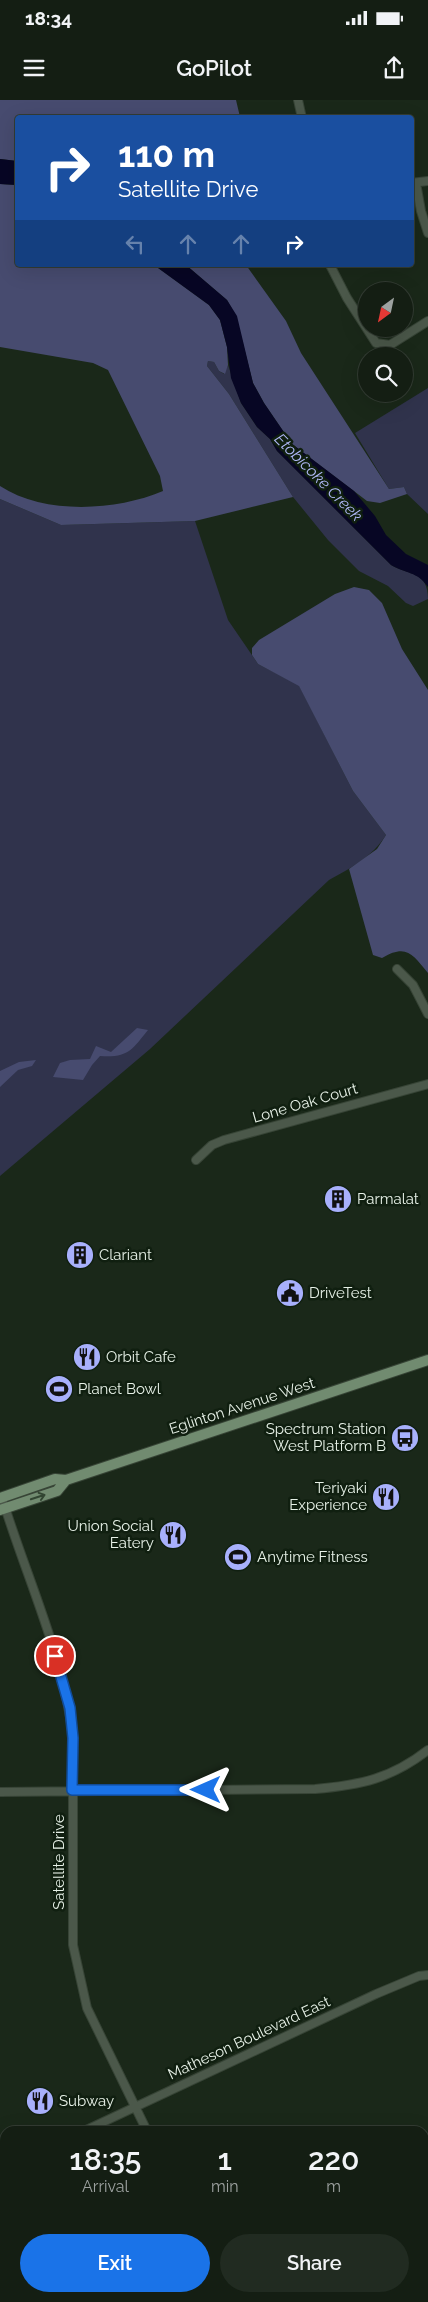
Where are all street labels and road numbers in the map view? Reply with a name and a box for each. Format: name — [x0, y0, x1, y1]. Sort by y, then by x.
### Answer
street label: Lone Oak Court — [250, 1079, 360, 1127]
street label: Eglinton Avenue West — [167, 1374, 317, 1438]
street label: Satellite Drive — [50, 1814, 68, 1910]
street label: Matheson Boulevard East — [165, 1992, 333, 2084]

